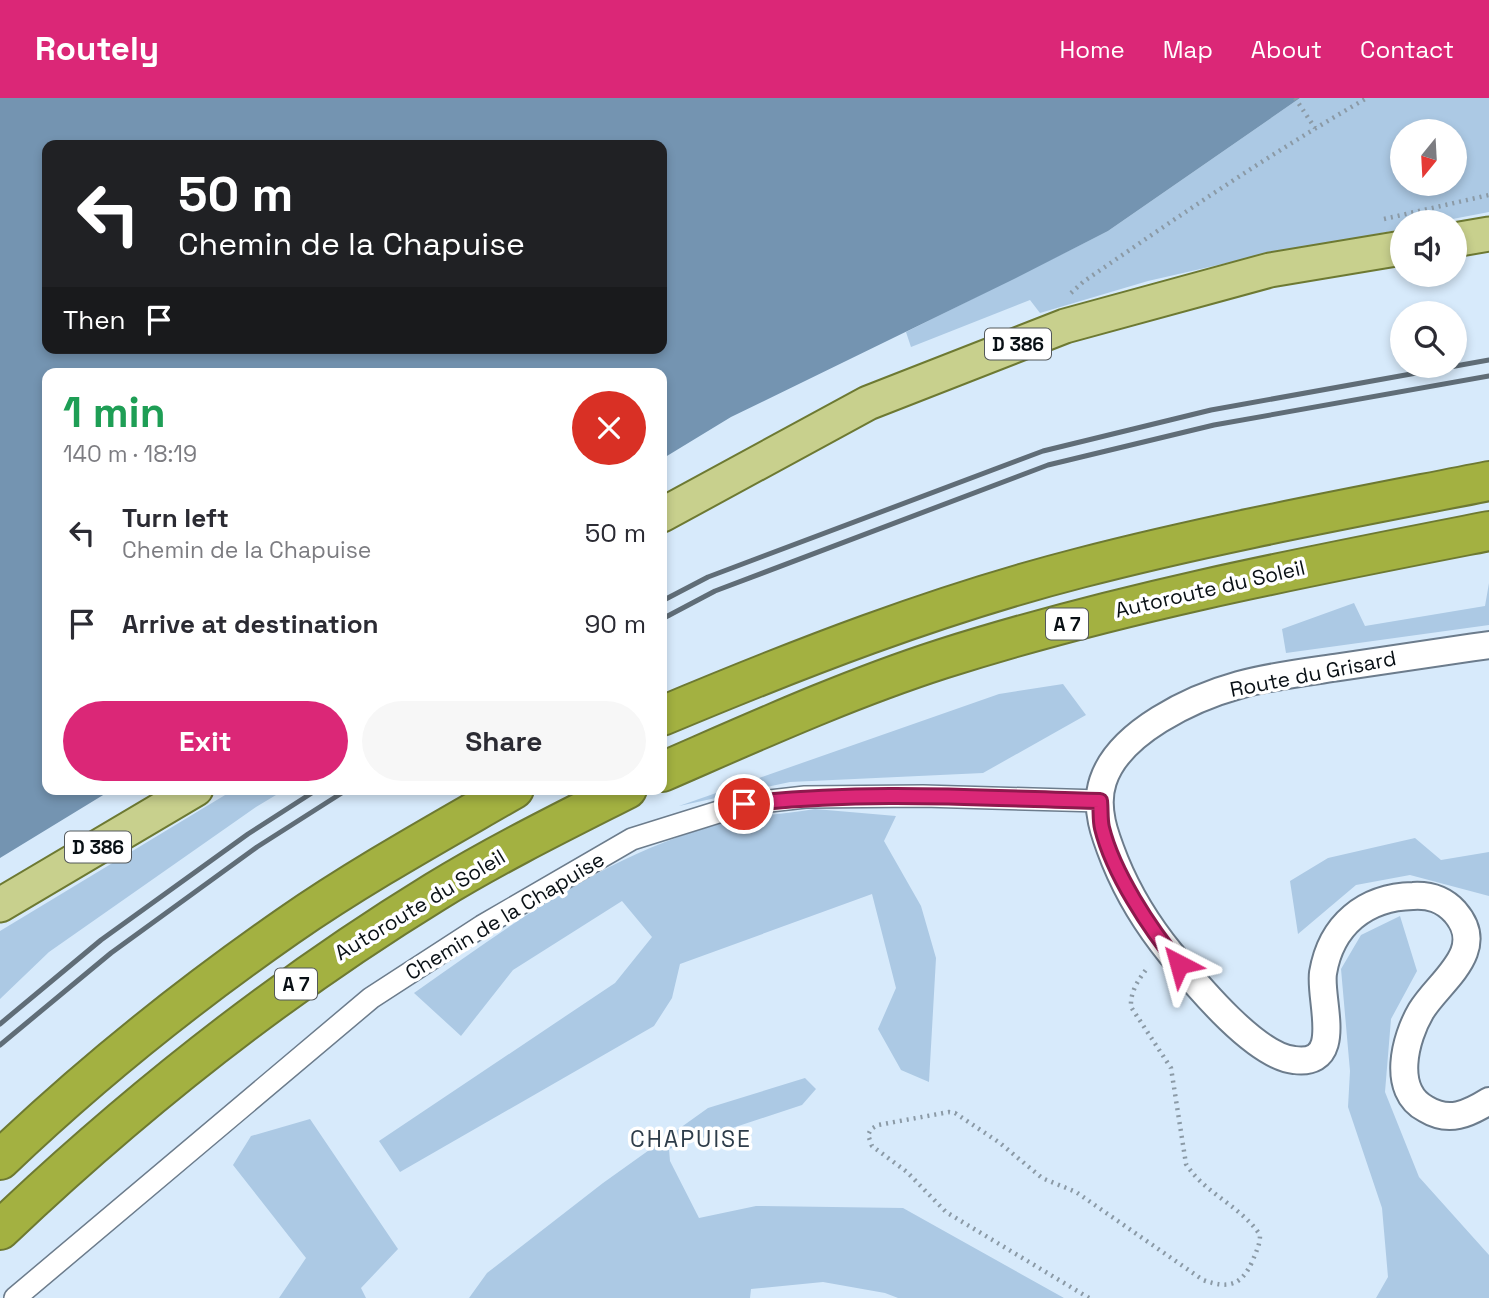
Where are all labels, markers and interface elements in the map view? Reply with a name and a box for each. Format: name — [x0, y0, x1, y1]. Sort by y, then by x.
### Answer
text: Routely — [35, 28, 159, 70]
text: Home — [1059, 34, 1125, 65]
text: Map — [1163, 34, 1213, 65]
text: About — [1251, 34, 1322, 65]
text: Contact — [1360, 34, 1454, 65]
north arrow — [1390, 119, 1466, 196]
map controls — [1390, 119, 1467, 378]
text: 50 m — [178, 163, 293, 225]
icon: left — [63, 168, 154, 259]
button: sound — [1390, 210, 1467, 287]
text: Chemin de la Chapuise — [178, 224, 525, 264]
icon: arrive — [140, 301, 178, 339]
button: search — [1390, 301, 1467, 378]
text: Then — [63, 303, 126, 337]
road number: D 386 — [985, 328, 1051, 360]
text: 1 min — [63, 386, 166, 439]
button: close — [572, 391, 646, 465]
text: 140 m · 18:19 — [63, 439, 197, 469]
text: Turn left — [122, 501, 229, 535]
icon: left — [63, 514, 101, 552]
text: 50 m — [585, 516, 646, 550]
text: Chemin de la Chapuise — [122, 535, 371, 565]
street label: Autoroute du Soleil — [1112, 554, 1308, 624]
icon: arrive — [63, 605, 101, 643]
text: Arrive at destination — [122, 607, 379, 641]
text: 90 m — [584, 607, 646, 641]
road number: A 7 — [1046, 608, 1088, 639]
street label: Route du Grisard — [1227, 644, 1398, 703]
button: Exit — [63, 701, 348, 781]
button: Share — [362, 701, 646, 781]
pin — [714, 774, 774, 834]
icon: arrive — [725, 785, 763, 823]
road number: D 386 — [65, 832, 131, 862]
street label: Autoroute du Soleil — [330, 843, 510, 966]
street label: Chemin de la Chapuise — [400, 845, 609, 986]
position arrow — [1142, 927, 1216, 1001]
road number: A 7 — [275, 968, 317, 1000]
district label: CHAPUISE — [630, 1124, 752, 1154]

